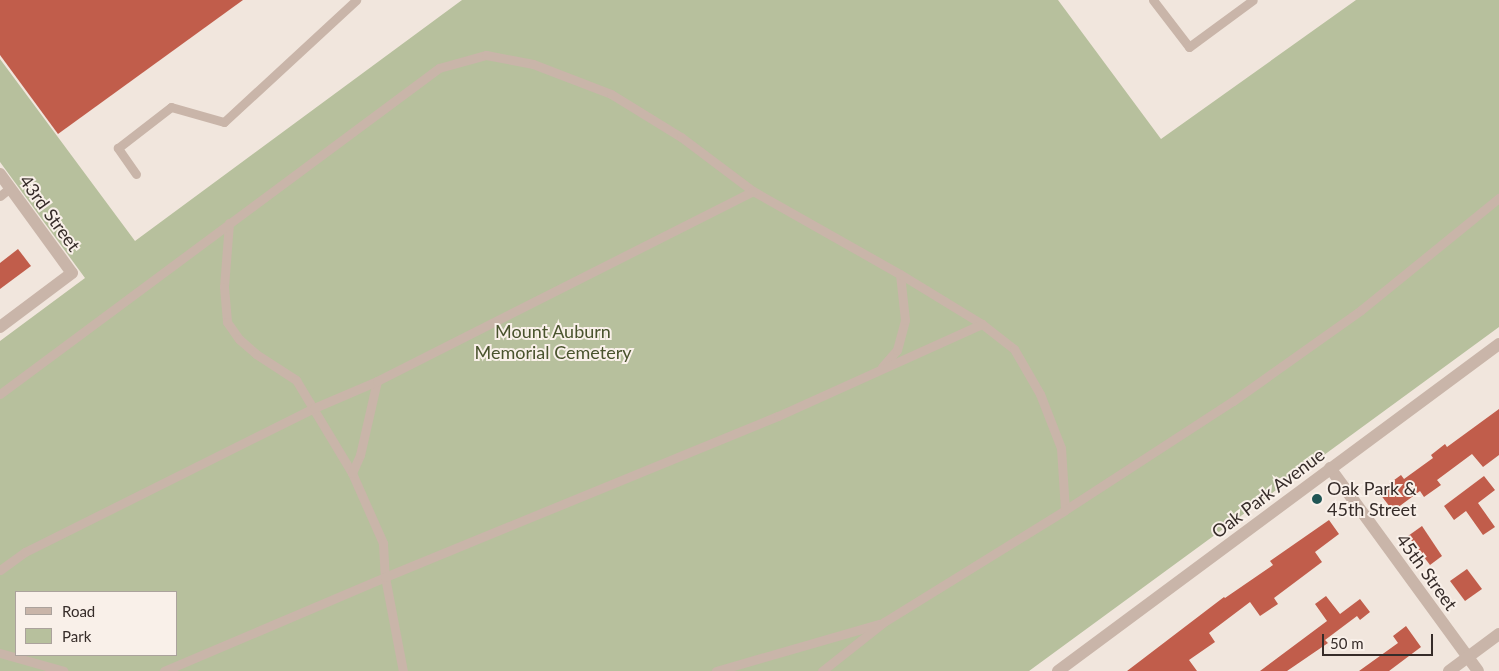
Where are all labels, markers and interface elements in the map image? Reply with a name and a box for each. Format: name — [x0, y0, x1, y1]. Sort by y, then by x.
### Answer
street label: 43rd Street — [15, 171, 85, 255]
park label: Mount Auburn Memorial Cemetery — [475, 321, 631, 364]
street label: Oak Park Avenue — [1207, 443, 1329, 543]
place label: Oak Park & 45th Street — [1327, 478, 1416, 520]
marker: Oak Park & 45th Street — [1311, 493, 1323, 505]
street label: 45th Street — [1392, 529, 1462, 615]
legend — [15, 591, 178, 656]
text: Road — [62, 602, 95, 620]
scale bar — [1324, 624, 1435, 656]
text: Park — [62, 627, 91, 645]
text: 50 m — [1330, 634, 1364, 652]

